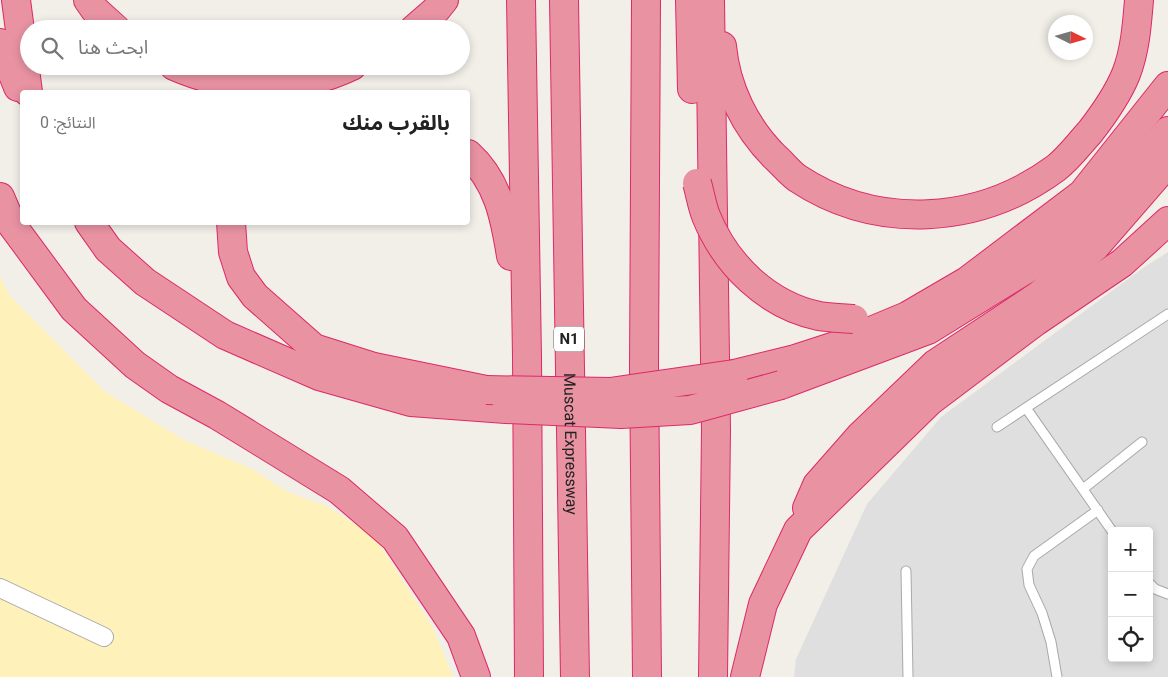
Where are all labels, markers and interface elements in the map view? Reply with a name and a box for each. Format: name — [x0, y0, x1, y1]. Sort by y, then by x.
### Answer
north arrow — [1048, 15, 1093, 60]
search box — [20, 20, 470, 75]
icon: search — [38, 34, 66, 62]
text: ابحث هنا — [78, 36, 148, 59]
text: بالقرب منك — [342, 111, 450, 135]
text: النتائج: 0 — [40, 113, 96, 132]
road number: N1 — [554, 326, 584, 352]
street label: Muscat Expressway — [560, 373, 581, 515]
map controls — [1108, 527, 1153, 662]
button: + — [1108, 527, 1153, 572]
button: − — [1108, 572, 1153, 617]
button: locate — [1108, 617, 1153, 662]

